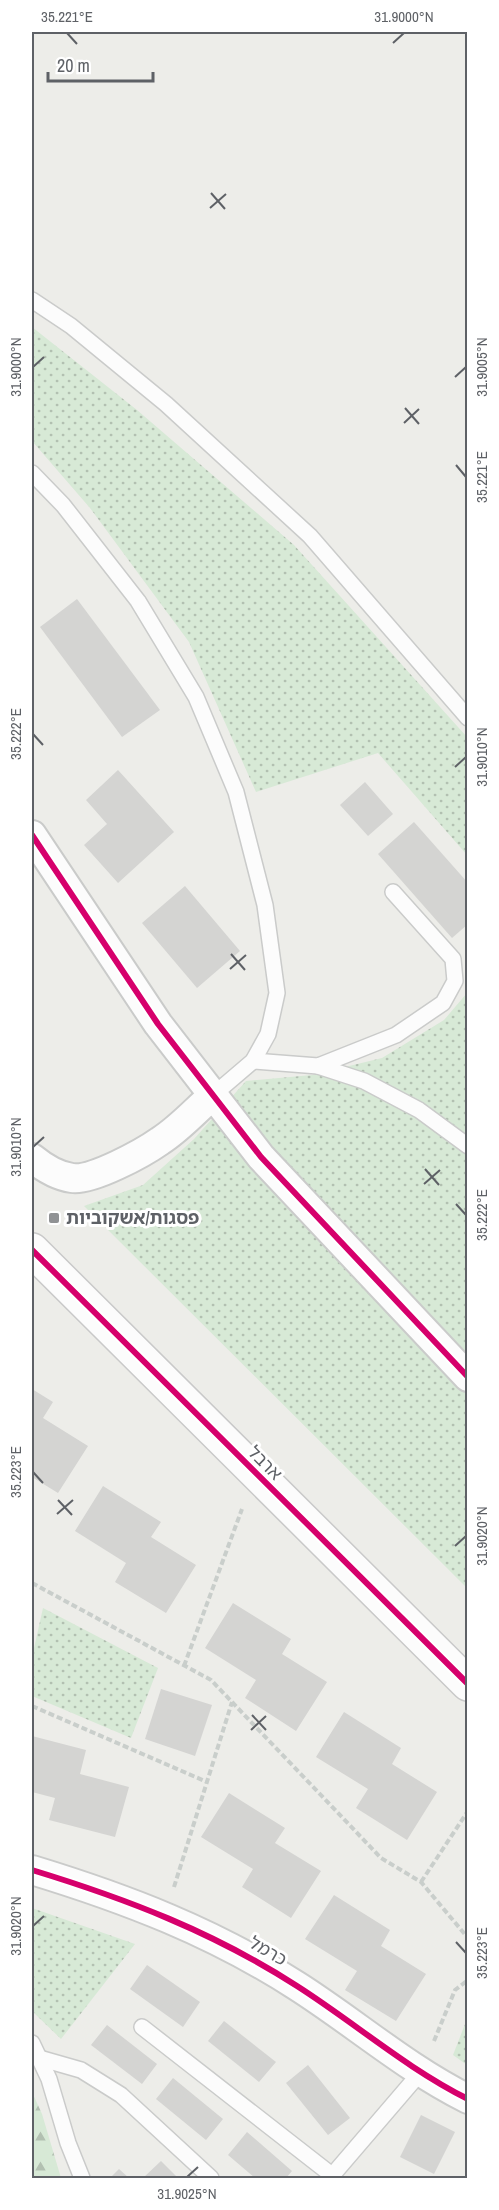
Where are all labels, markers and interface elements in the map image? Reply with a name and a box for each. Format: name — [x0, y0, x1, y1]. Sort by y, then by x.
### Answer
text: 35.221°E — [41, 6, 93, 27]
text: 31.9000°N — [374, 6, 434, 27]
scale bar — [48, 45, 153, 83]
text: 20 m — [57, 53, 90, 78]
text: 31.9000°N — [5, 337, 26, 397]
text: 31.9005°N — [471, 337, 492, 397]
text: 35.221°E — [471, 451, 492, 503]
text: 35.222°E — [5, 708, 26, 760]
text: 31.9010°N — [471, 727, 492, 787]
text: 31.9010°N — [5, 1117, 26, 1177]
text: 35.222°E — [471, 1189, 492, 1241]
place label: פסגות/אשקוביות — [66, 1205, 199, 1230]
marker: פסגות/אשקוביות — [47, 1211, 61, 1225]
street label: ארבל — [242, 1440, 288, 1486]
text: 35.223°E — [5, 1446, 26, 1498]
text: 31.9020°N — [471, 1506, 492, 1566]
text: 31.9020°N — [5, 1896, 26, 1956]
text: 35.223°E — [471, 1927, 492, 1979]
street label: כרמל — [245, 1930, 292, 1971]
text: 31.9025°N — [157, 2183, 217, 2204]

